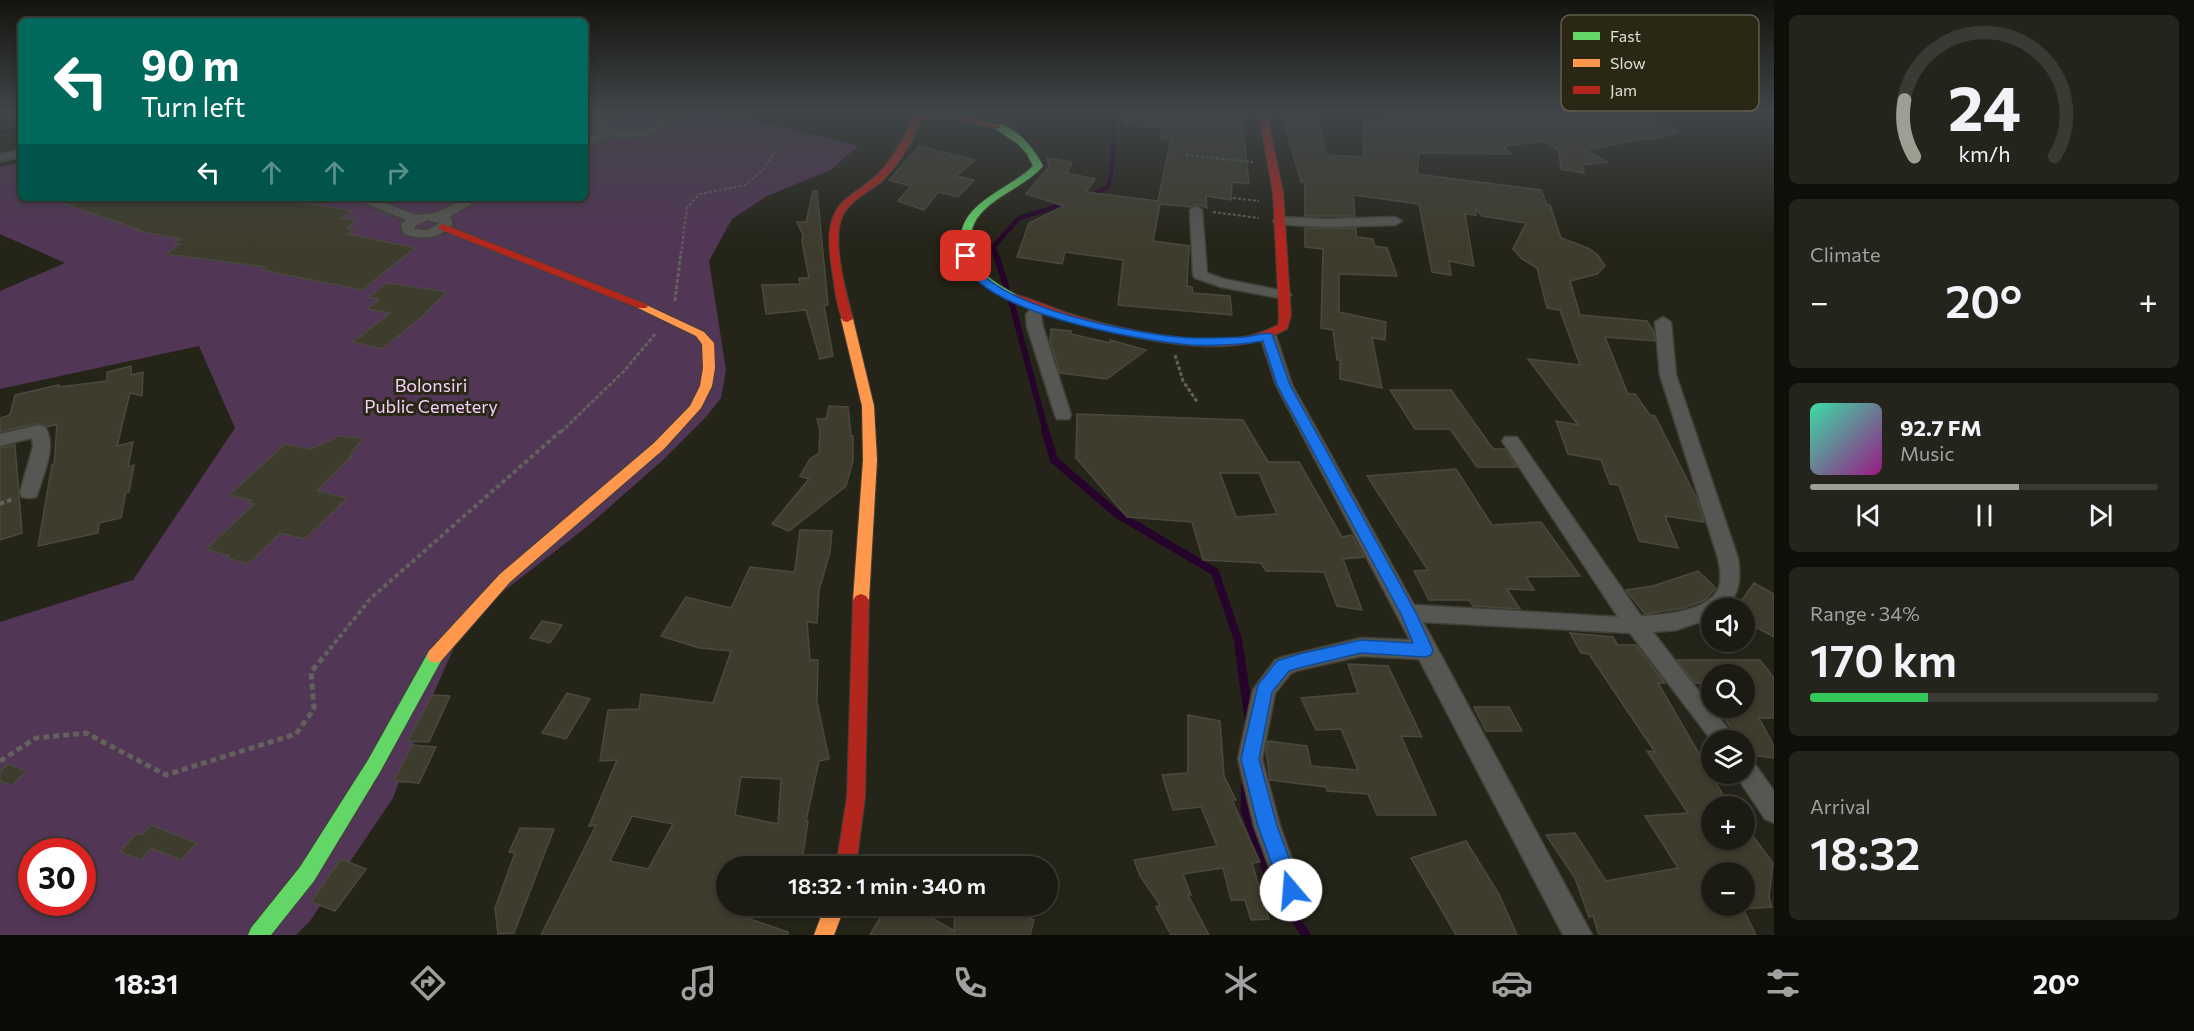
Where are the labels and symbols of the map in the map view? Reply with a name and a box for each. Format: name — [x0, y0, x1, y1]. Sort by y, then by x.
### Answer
legend — [1561, 15, 1759, 111]
text: Fast — [1610, 26, 1641, 45]
text: Slow — [1610, 53, 1646, 72]
text: Jam — [1610, 80, 1637, 99]
pin — [940, 230, 991, 281]
park label: Bolonsiri Public Cemetery — [364, 374, 498, 417]
speed limit sign: 30 — [18, 838, 96, 916]
position arrow — [1259, 858, 1323, 922]

